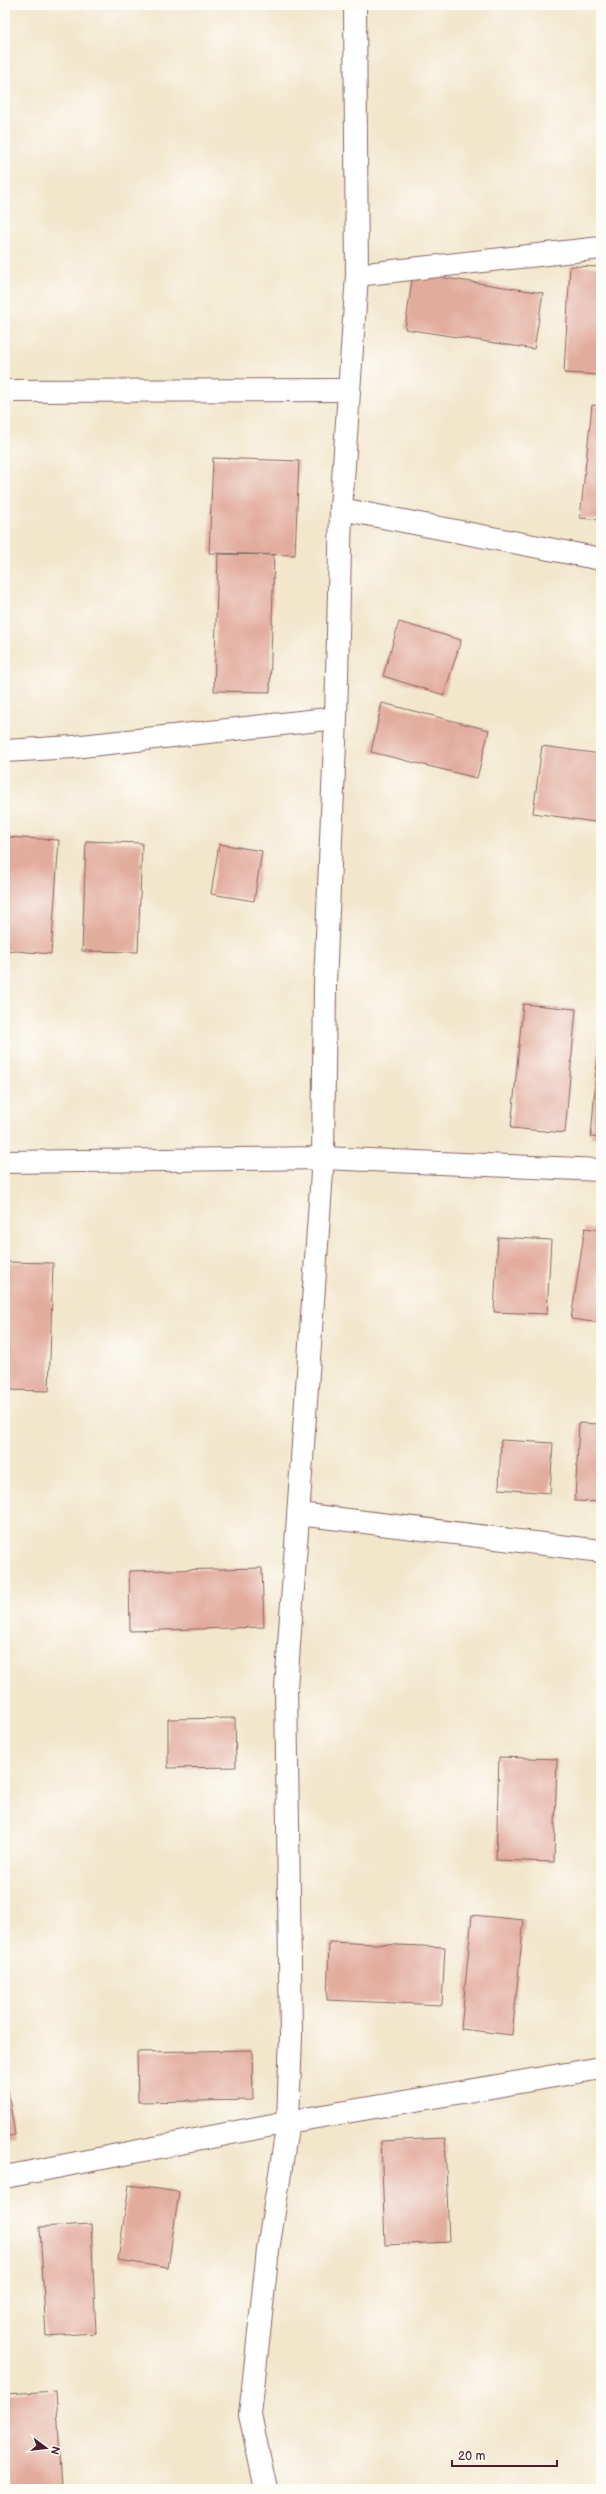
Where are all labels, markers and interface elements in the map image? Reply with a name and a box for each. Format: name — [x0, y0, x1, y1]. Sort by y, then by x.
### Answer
north arrow — [26, 2428, 66, 2468]
scale bar — [452, 2442, 557, 2468]
text: N — [48, 2445, 63, 2456]
text: 20 m — [458, 2449, 485, 2464]

